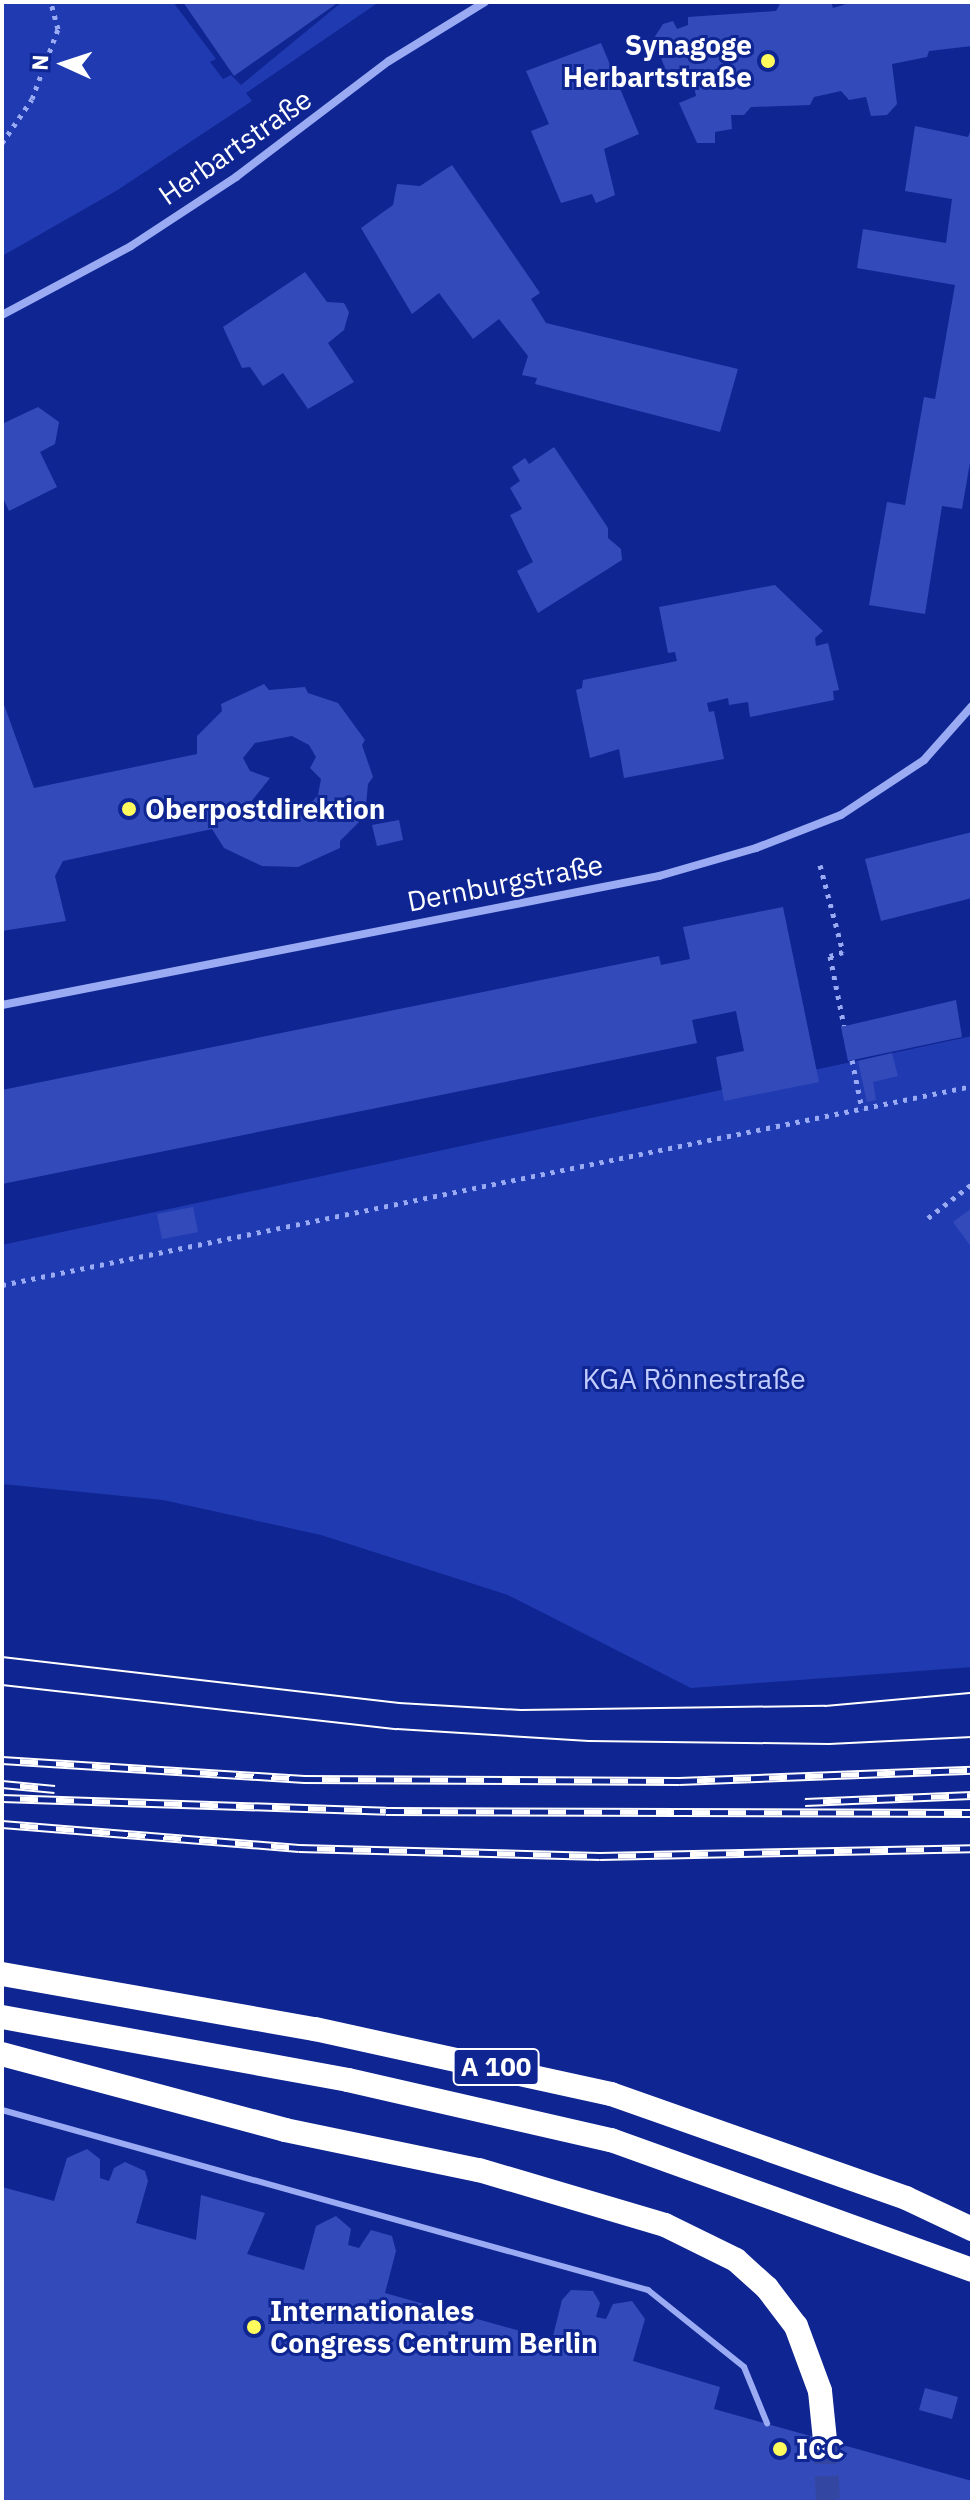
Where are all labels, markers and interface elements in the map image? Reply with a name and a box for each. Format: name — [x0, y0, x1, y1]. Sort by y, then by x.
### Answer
north arrow — [24, 24, 104, 104]
place label: Synagoge Herbartstraße — [563, 28, 752, 94]
marker: Synagoge Herbartstraße — [759, 52, 777, 70]
text: N — [25, 54, 54, 71]
street label: Herbartstraße — [152, 82, 318, 212]
place label: Oberpostdirektion — [145, 792, 385, 826]
marker: Oberpostdirektion — [120, 800, 138, 818]
street label: Dernburgstraße — [404, 848, 606, 918]
park label: KGA Rönnestraße — [582, 1362, 806, 1396]
road number: A 100 — [452, 2045, 540, 2089]
place label: Internationales Congress Centrum Berlin — [270, 2294, 598, 2360]
marker: Internationales Congress Centrum Berlin — [245, 2318, 263, 2336]
place label: ICC — [796, 2432, 844, 2466]
marker: ICC — [771, 2440, 789, 2458]

